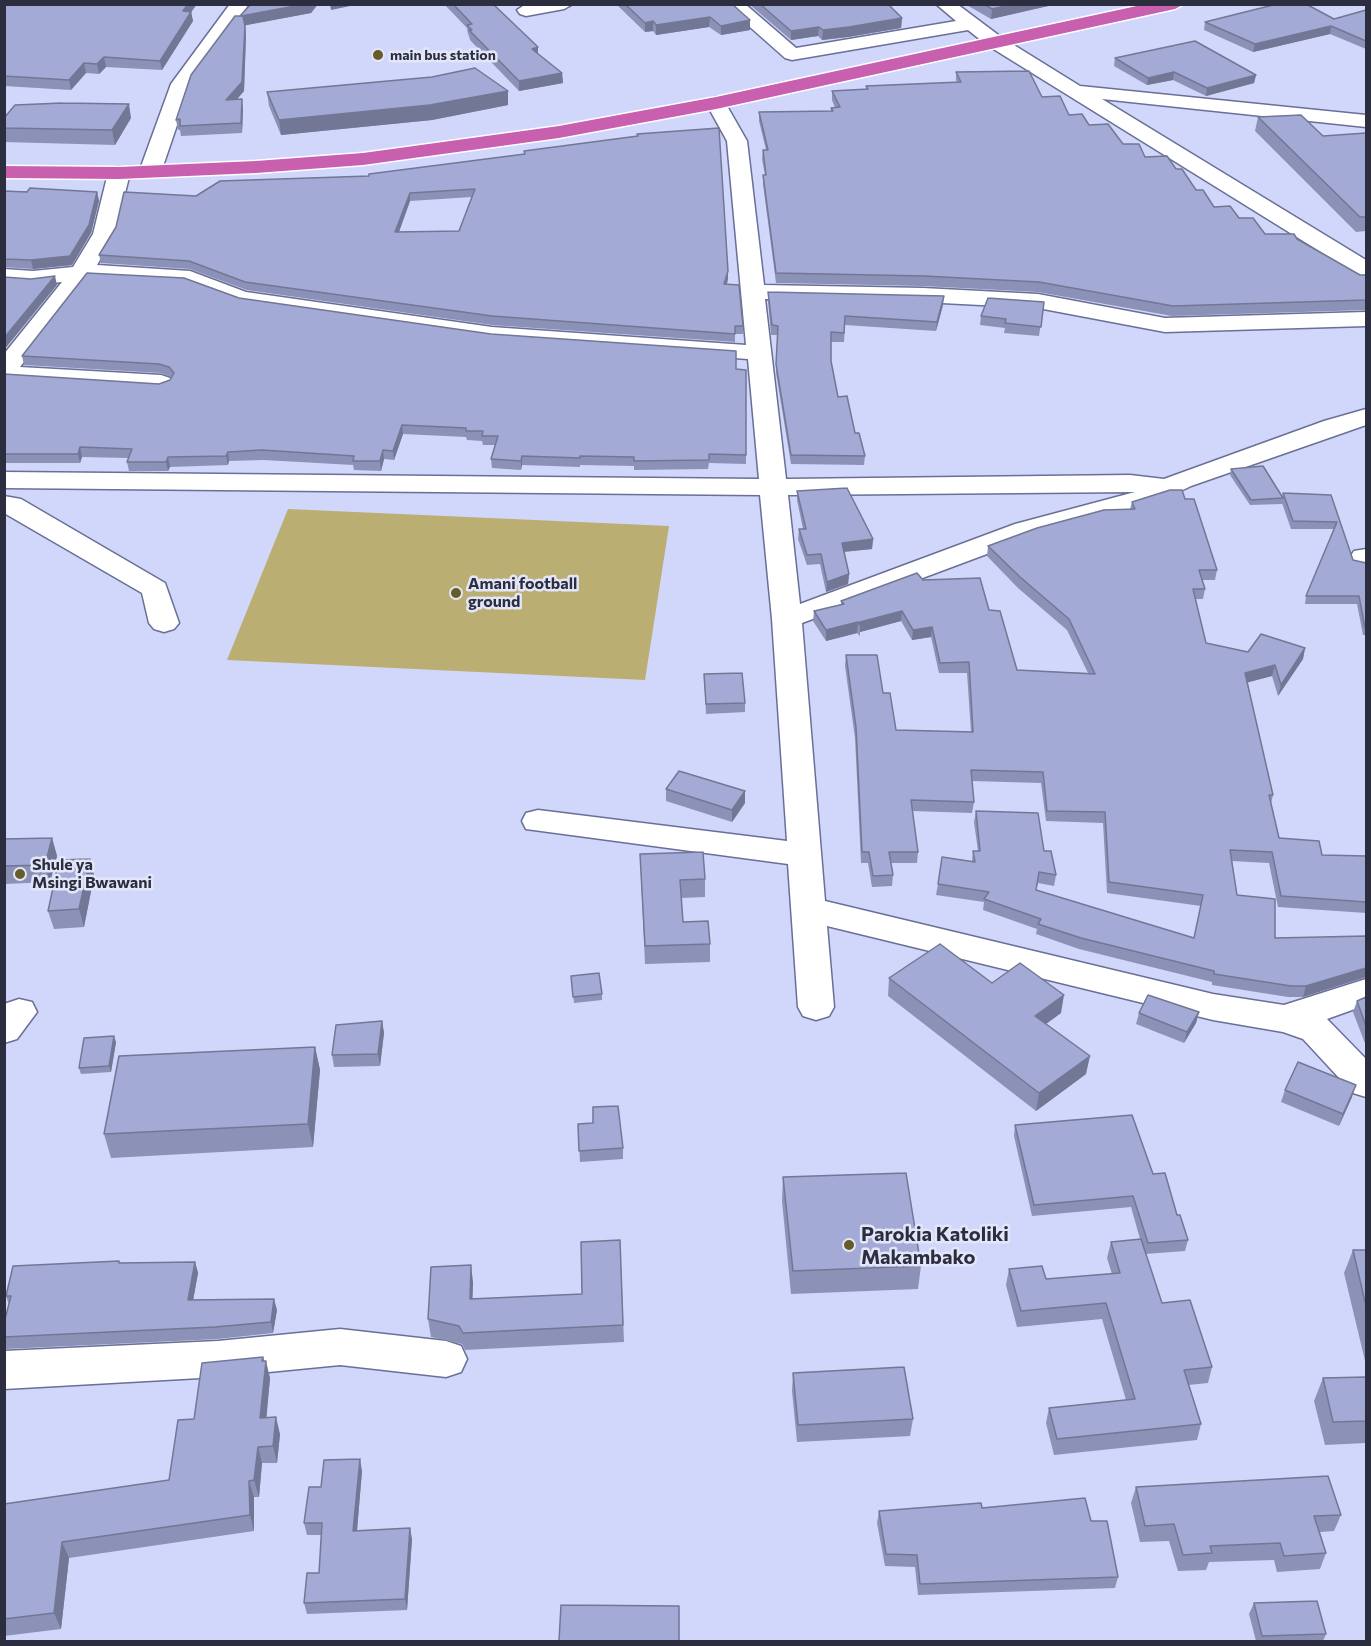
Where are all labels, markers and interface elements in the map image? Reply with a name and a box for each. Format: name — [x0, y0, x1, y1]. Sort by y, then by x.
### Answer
place label: main bus station — [390, 47, 496, 63]
marker: main bus station — [371, 48, 385, 62]
place label: Amani football ground — [468, 574, 577, 612]
marker: Amani football ground — [449, 586, 463, 600]
place label: Shule ya Msingi Bwawani — [32, 855, 152, 893]
marker: Shule ya Msingi Bwawani — [13, 867, 27, 881]
place label: Parokia Katoliki Makambako — [861, 1222, 1009, 1269]
marker: Parokia Katoliki Makambako — [842, 1238, 856, 1252]

